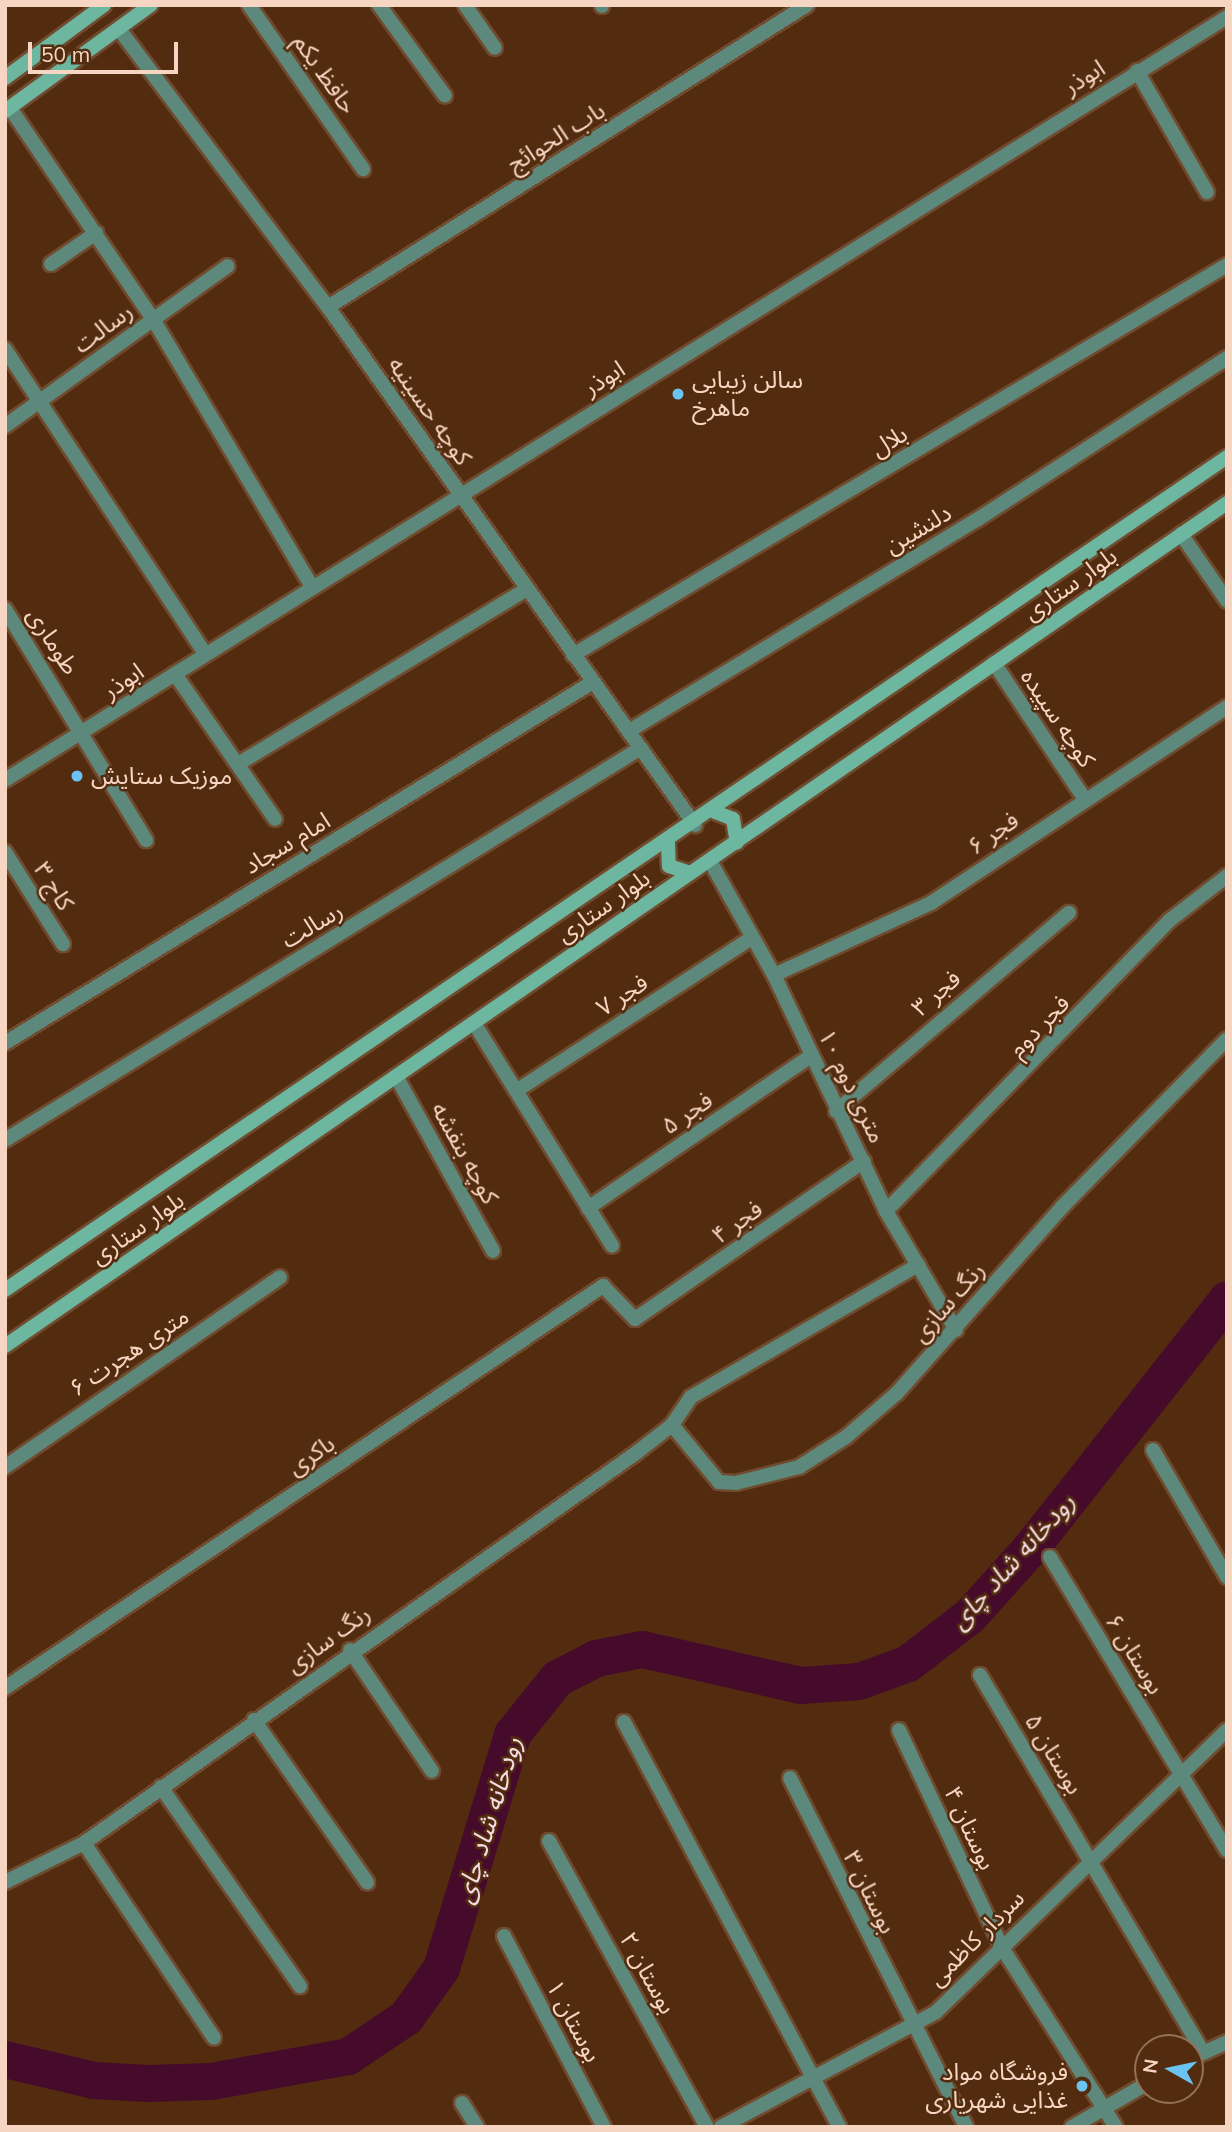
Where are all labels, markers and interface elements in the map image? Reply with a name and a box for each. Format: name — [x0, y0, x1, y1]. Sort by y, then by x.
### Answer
scale bar — [32, 28, 182, 72]
street label: حافظ یکم — [287, 29, 363, 119]
text: 50 m — [41, 41, 90, 67]
street label: ابوذر — [1058, 53, 1110, 101]
street label: باب الحوائج — [502, 96, 610, 178]
street label: رسالت — [68, 297, 138, 359]
street label: کوچه حسینیه — [382, 351, 478, 471]
street label: ابوذر — [578, 354, 630, 402]
place label: سالن زیبایی ماهرخ — [692, 366, 803, 422]
marker: سالن زیبایی ماهرخ — [670, 386, 686, 402]
street label: بلال — [866, 419, 912, 463]
street label: دلنشین — [879, 498, 957, 560]
street label: بلوار ستاری — [1018, 541, 1122, 627]
street label: طوماری — [21, 602, 85, 680]
street label: ابوذر — [97, 657, 149, 705]
street label: کوچه سپیده — [1015, 663, 1101, 773]
place label: موزیک ستایش — [91, 762, 232, 790]
marker: موزیک ستایش — [69, 768, 85, 784]
street label: امام سجاد — [239, 806, 335, 880]
street label: فجر ۶ — [962, 806, 1024, 860]
street label: کاج ۳ — [28, 856, 80, 916]
street label: بلوار ستاری — [551, 863, 655, 949]
street label: رسالت — [276, 896, 348, 954]
street label: فجر ۳ — [906, 964, 966, 1022]
street label: فجر ۷ — [591, 968, 653, 1022]
street label: فجر دوم — [1002, 989, 1076, 1063]
street label: ۱۰ متری دوم — [812, 1024, 892, 1148]
street label: فجر ۵ — [656, 1086, 718, 1140]
street label: کوچه بنفشه — [425, 1097, 505, 1209]
street label: بلوار ستاری — [85, 1185, 189, 1271]
street label: فجر ۴ — [706, 1194, 768, 1250]
street label: رنگ سازی — [905, 1256, 991, 1348]
street label: ۶ متری هجرت — [64, 1301, 194, 1403]
street label: باکری — [282, 1429, 340, 1481]
water label: رودخانه شاد چای — [943, 1486, 1081, 1636]
street label: رنگ سازی — [280, 1599, 376, 1679]
street label: بوستان ۶ — [1100, 1608, 1170, 1700]
street label: بوستان ۵ — [1019, 1708, 1089, 1800]
water label: رودخانه شاد چای — [448, 1733, 528, 1907]
street label: بوستان ۴ — [938, 1782, 1002, 1874]
street label: بوستان ۳ — [838, 1846, 902, 1938]
street label: سردار کاظمی — [922, 1884, 1030, 1992]
street label: بوستان ۲ — [614, 1927, 682, 2019]
street label: بوستان ۱ — [540, 1975, 608, 2067]
north arrow — [1134, 2034, 1204, 2104]
text: N — [1137, 2057, 1163, 2075]
place label: فروشگاه مواد غذایی شهریاری — [925, 2058, 1068, 2114]
marker: فروشگاه مواد غذایی شهریاری — [1074, 2078, 1090, 2094]

